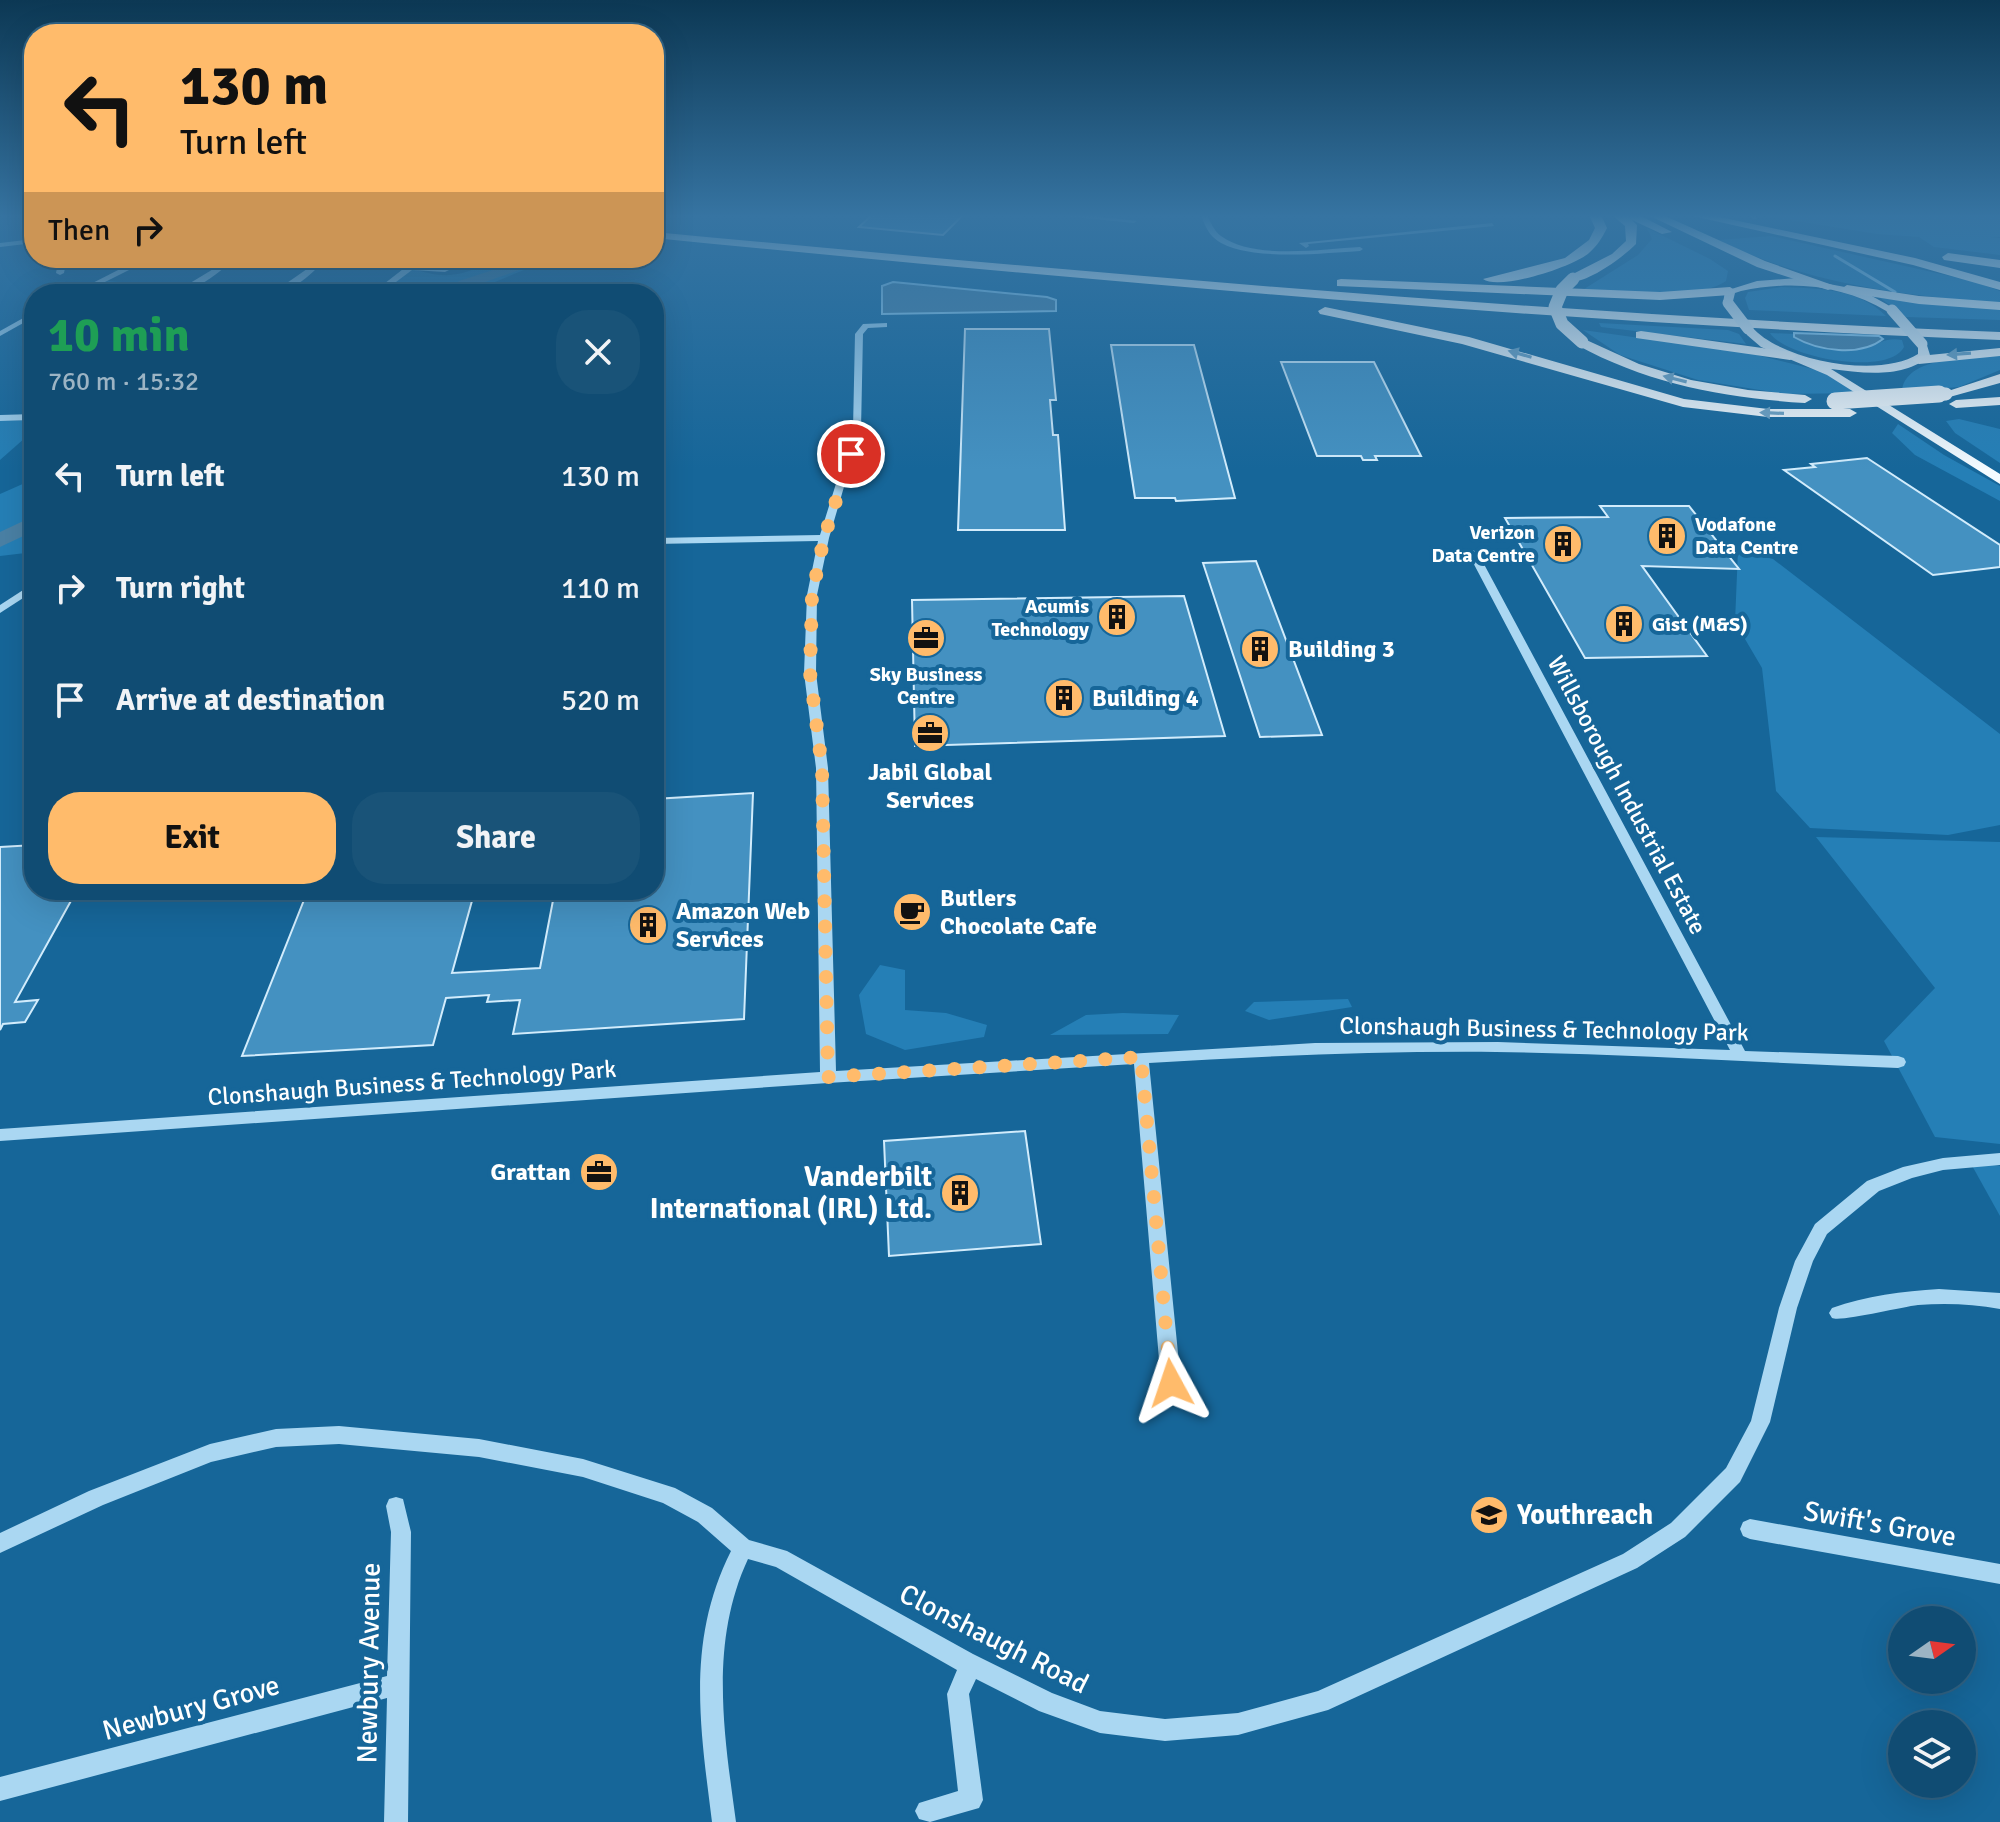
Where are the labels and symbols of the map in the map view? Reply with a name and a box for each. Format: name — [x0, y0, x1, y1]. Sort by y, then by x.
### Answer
one-way arrow — [1507, 348, 1532, 360]
one-way arrow — [1946, 348, 1971, 361]
one-way arrow — [1663, 373, 1688, 385]
one-way arrow — [1759, 407, 1784, 420]
pin — [817, 420, 885, 488]
place label: Vodafone Data Centre — [1695, 512, 1798, 560]
building icon: Vodafone Data Centre — [1646, 515, 1688, 557]
place label: Verizon Data Centre — [1432, 520, 1535, 568]
building icon: Verizon Data Centre — [1542, 523, 1584, 565]
place label: Acumis Technology — [992, 594, 1089, 642]
building icon: Acumis Technology — [1096, 596, 1138, 638]
building icon: Gist (M&S) — [1603, 603, 1645, 645]
place label: Gist (M&S) — [1652, 612, 1748, 637]
office icon: Sky Business Centre — [905, 617, 947, 659]
building icon: Building 3 — [1239, 628, 1281, 670]
place label: Building 3 — [1288, 634, 1395, 664]
street label: Willsborough Industrial Estate — [1541, 651, 1713, 939]
place label: Sky Business Centre — [870, 662, 982, 710]
building icon: Building 4 — [1043, 677, 1085, 719]
place label: Building 4 — [1092, 683, 1199, 713]
office icon: Jabil Global Services — [909, 712, 951, 754]
place label: Jabil Global Services — [868, 757, 993, 815]
place label: Butlers Chocolate Cafe — [940, 883, 1097, 941]
cafe icon: Butlers Chocolate Cafe — [891, 891, 933, 933]
place label: Amazon Web Services — [676, 896, 810, 954]
building icon: Amazon Web Services — [627, 904, 669, 946]
street label: Clonshaugh Business & Technology Park — [1339, 1010, 1749, 1048]
street label: Clonshaugh Business & Technology Park — [207, 1054, 617, 1112]
office icon: Grattan — [578, 1151, 620, 1193]
place label: Grattan — [490, 1157, 571, 1187]
place label: Vanderbilt International (IRL) Ltd. — [650, 1160, 933, 1226]
building icon: Vanderbilt International (IRL) Ltd. — [939, 1172, 981, 1214]
position arrow — [1129, 1341, 1213, 1425]
school or university icon: Youthreach — [1468, 1494, 1510, 1536]
street label: Swift's Grove — [1801, 1494, 1959, 1554]
place label: Youthreach — [1516, 1498, 1653, 1532]
street label: Newbury Avenue — [350, 1562, 388, 1764]
street label: Clonshaugh Road — [894, 1577, 1094, 1701]
north arrow — [1888, 1606, 1976, 1694]
street label: Newbury Grove — [99, 1668, 283, 1748]

